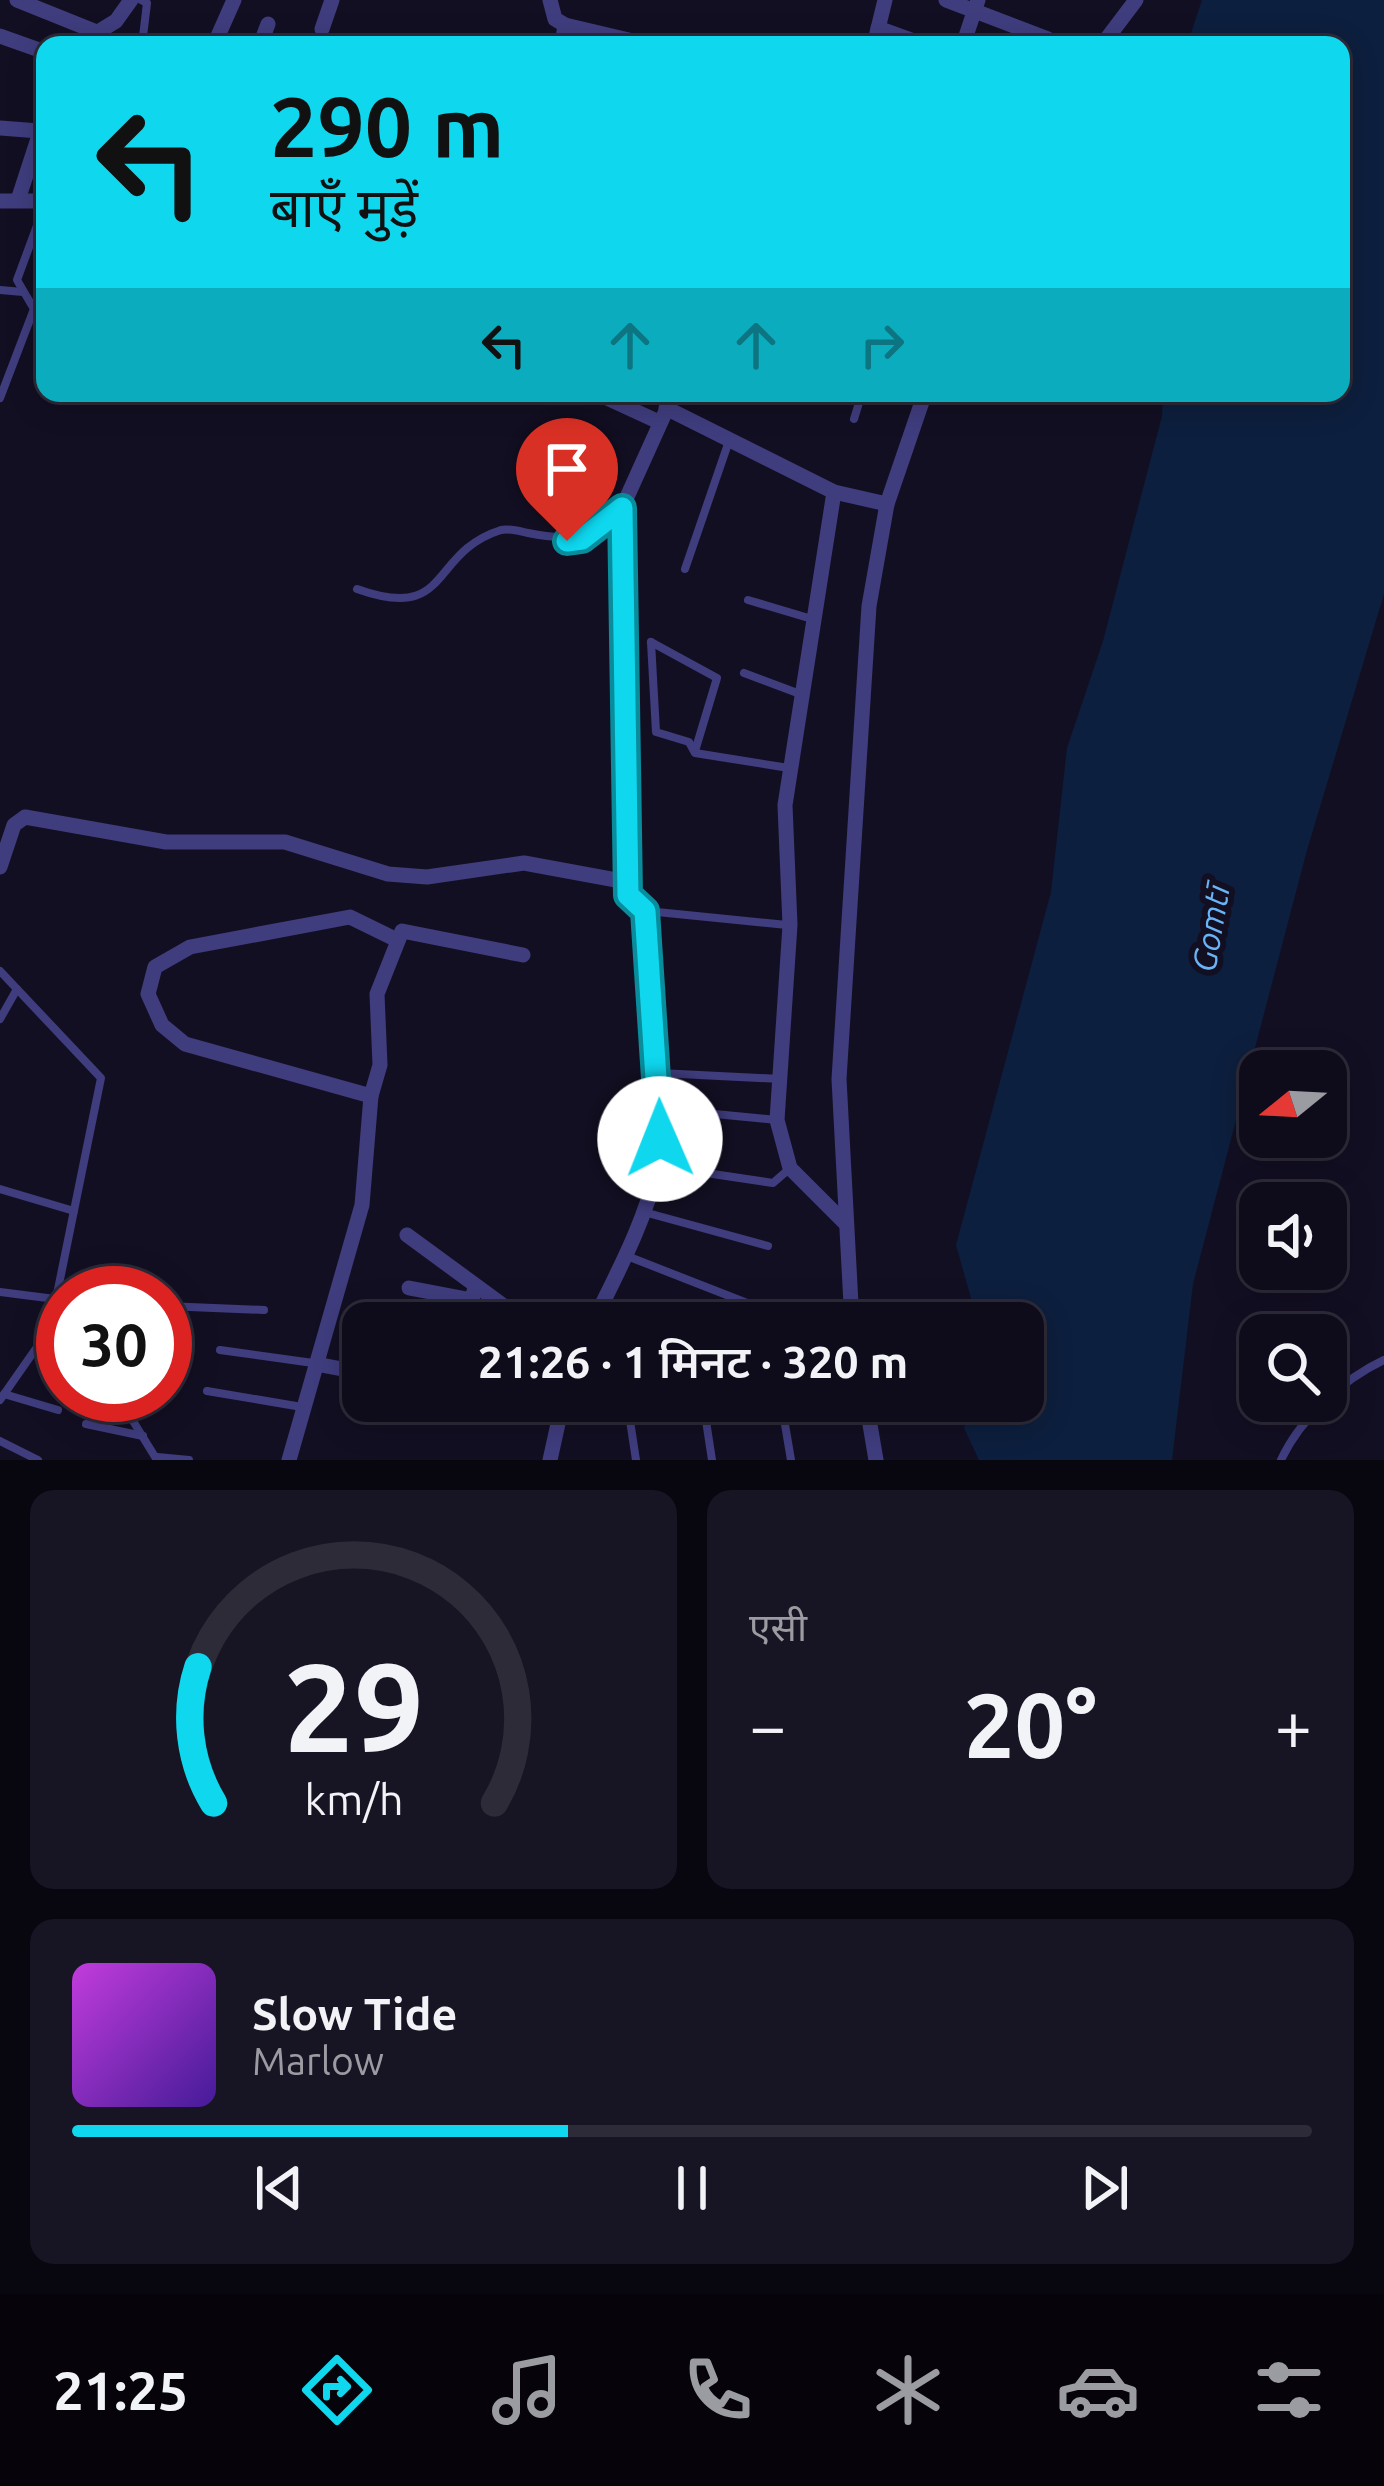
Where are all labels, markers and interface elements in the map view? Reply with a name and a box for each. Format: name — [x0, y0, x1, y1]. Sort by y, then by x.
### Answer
text: 290 m — [270, 79, 504, 173]
icon: left — [72, 84, 228, 240]
text: बाएँ मुड़ें — [270, 177, 418, 237]
icon: left — [471, 312, 537, 378]
icon: ahead — [597, 312, 663, 378]
icon: ahead — [723, 312, 789, 378]
icon: right — [849, 312, 915, 378]
pin — [516, 418, 618, 541]
icon: arrive — [534, 436, 600, 502]
water label: Gomtī — [1184, 877, 1237, 975]
north arrow — [1239, 1050, 1347, 1158]
map controls — [1239, 1050, 1347, 1422]
position arrow — [597, 1076, 723, 1202]
button: sound — [1239, 1182, 1347, 1290]
speed limit sign: 30 — [36, 1266, 192, 1422]
button: search — [1239, 1314, 1347, 1422]
text: 21:26 · 1 मिनट · 320 m — [478, 1336, 908, 1387]
text: एसी — [749, 1605, 807, 1648]
text: 29 — [283, 1636, 424, 1776]
text: 20° — [964, 1674, 1097, 1775]
text: − — [749, 1688, 786, 1762]
text: + — [1275, 1688, 1312, 1762]
text: km/h — [304, 1774, 403, 1822]
text: Slow Tide — [252, 1988, 457, 2039]
text: Marlow — [252, 2039, 384, 2082]
icon: previous — [246, 2155, 312, 2221]
icon: pause — [659, 2155, 725, 2221]
icon: next — [1072, 2155, 1138, 2221]
icon: directions — [295, 2348, 379, 2432]
icon: music — [485, 2348, 569, 2432]
icon: phone — [676, 2348, 760, 2432]
icon: climate — [866, 2348, 950, 2432]
icon: car — [1056, 2348, 1140, 2432]
icon: filters — [1247, 2348, 1331, 2432]
text: 21:25 — [53, 2360, 188, 2420]

